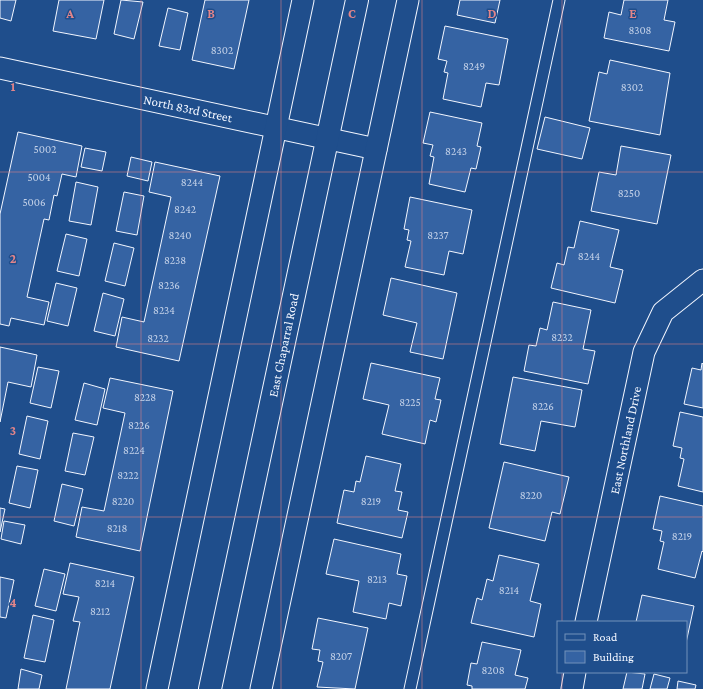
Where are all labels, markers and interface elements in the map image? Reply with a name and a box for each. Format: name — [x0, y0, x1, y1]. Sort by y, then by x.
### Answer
text: A — [65, 6, 74, 21]
text: B — [207, 6, 215, 21]
text: C — [348, 6, 356, 21]
text: D — [488, 6, 497, 21]
text: E — [629, 6, 637, 21]
house number: 8308 — [628, 24, 652, 36]
house number: 8302 — [211, 44, 233, 56]
house number: 8249 — [463, 60, 485, 72]
text: 1 — [11, 79, 16, 94]
house number: 8302 — [621, 81, 643, 93]
street label: North 83rd Street — [142, 92, 234, 125]
house number: 5002 — [34, 143, 56, 155]
house number: 8243 — [445, 145, 467, 157]
house number: 5004 — [27, 171, 51, 183]
house number: 8244 — [181, 176, 204, 188]
house number: 8250 — [618, 187, 640, 199]
house number: 5006 — [22, 196, 46, 208]
house number: 8242 — [174, 203, 196, 215]
house number: 8240 — [169, 229, 191, 241]
house number: 8237 — [427, 229, 449, 241]
house number: 8244 — [578, 250, 601, 262]
text: 2 — [10, 251, 17, 266]
house number: 8238 — [164, 254, 186, 266]
house number: 8236 — [158, 279, 180, 291]
street label: East Chaparral Road — [265, 292, 302, 398]
house number: 8234 — [153, 304, 175, 316]
house number: 8232 — [551, 331, 573, 343]
house number: 8232 — [147, 332, 169, 344]
street label: East Northland Drive — [607, 385, 644, 495]
house number: 8228 — [134, 391, 156, 403]
house number: 8225 — [399, 396, 421, 408]
house number: 8226 — [532, 400, 554, 412]
house number: 8226 — [128, 419, 150, 431]
text: 3 — [10, 423, 16, 438]
house number: 8224 — [123, 444, 145, 456]
house number: 8222 — [117, 469, 139, 481]
house number: 8220 — [520, 489, 542, 501]
house number: 8220 — [112, 495, 134, 507]
house number: 8219 — [361, 495, 381, 507]
house number: 8218 — [107, 522, 127, 534]
house number: 8219 — [672, 530, 692, 542]
house number: 8213 — [367, 573, 387, 585]
house number: 8214 — [95, 577, 116, 589]
house number: 8214 — [499, 584, 520, 596]
text: 4 — [9, 595, 17, 610]
house number: 8212 — [90, 605, 110, 617]
legend — [557, 621, 687, 673]
text: Road — [593, 630, 618, 644]
house number: 8207 — [330, 650, 352, 662]
text: Building — [593, 650, 634, 664]
house number: 8208 — [481, 664, 505, 676]

